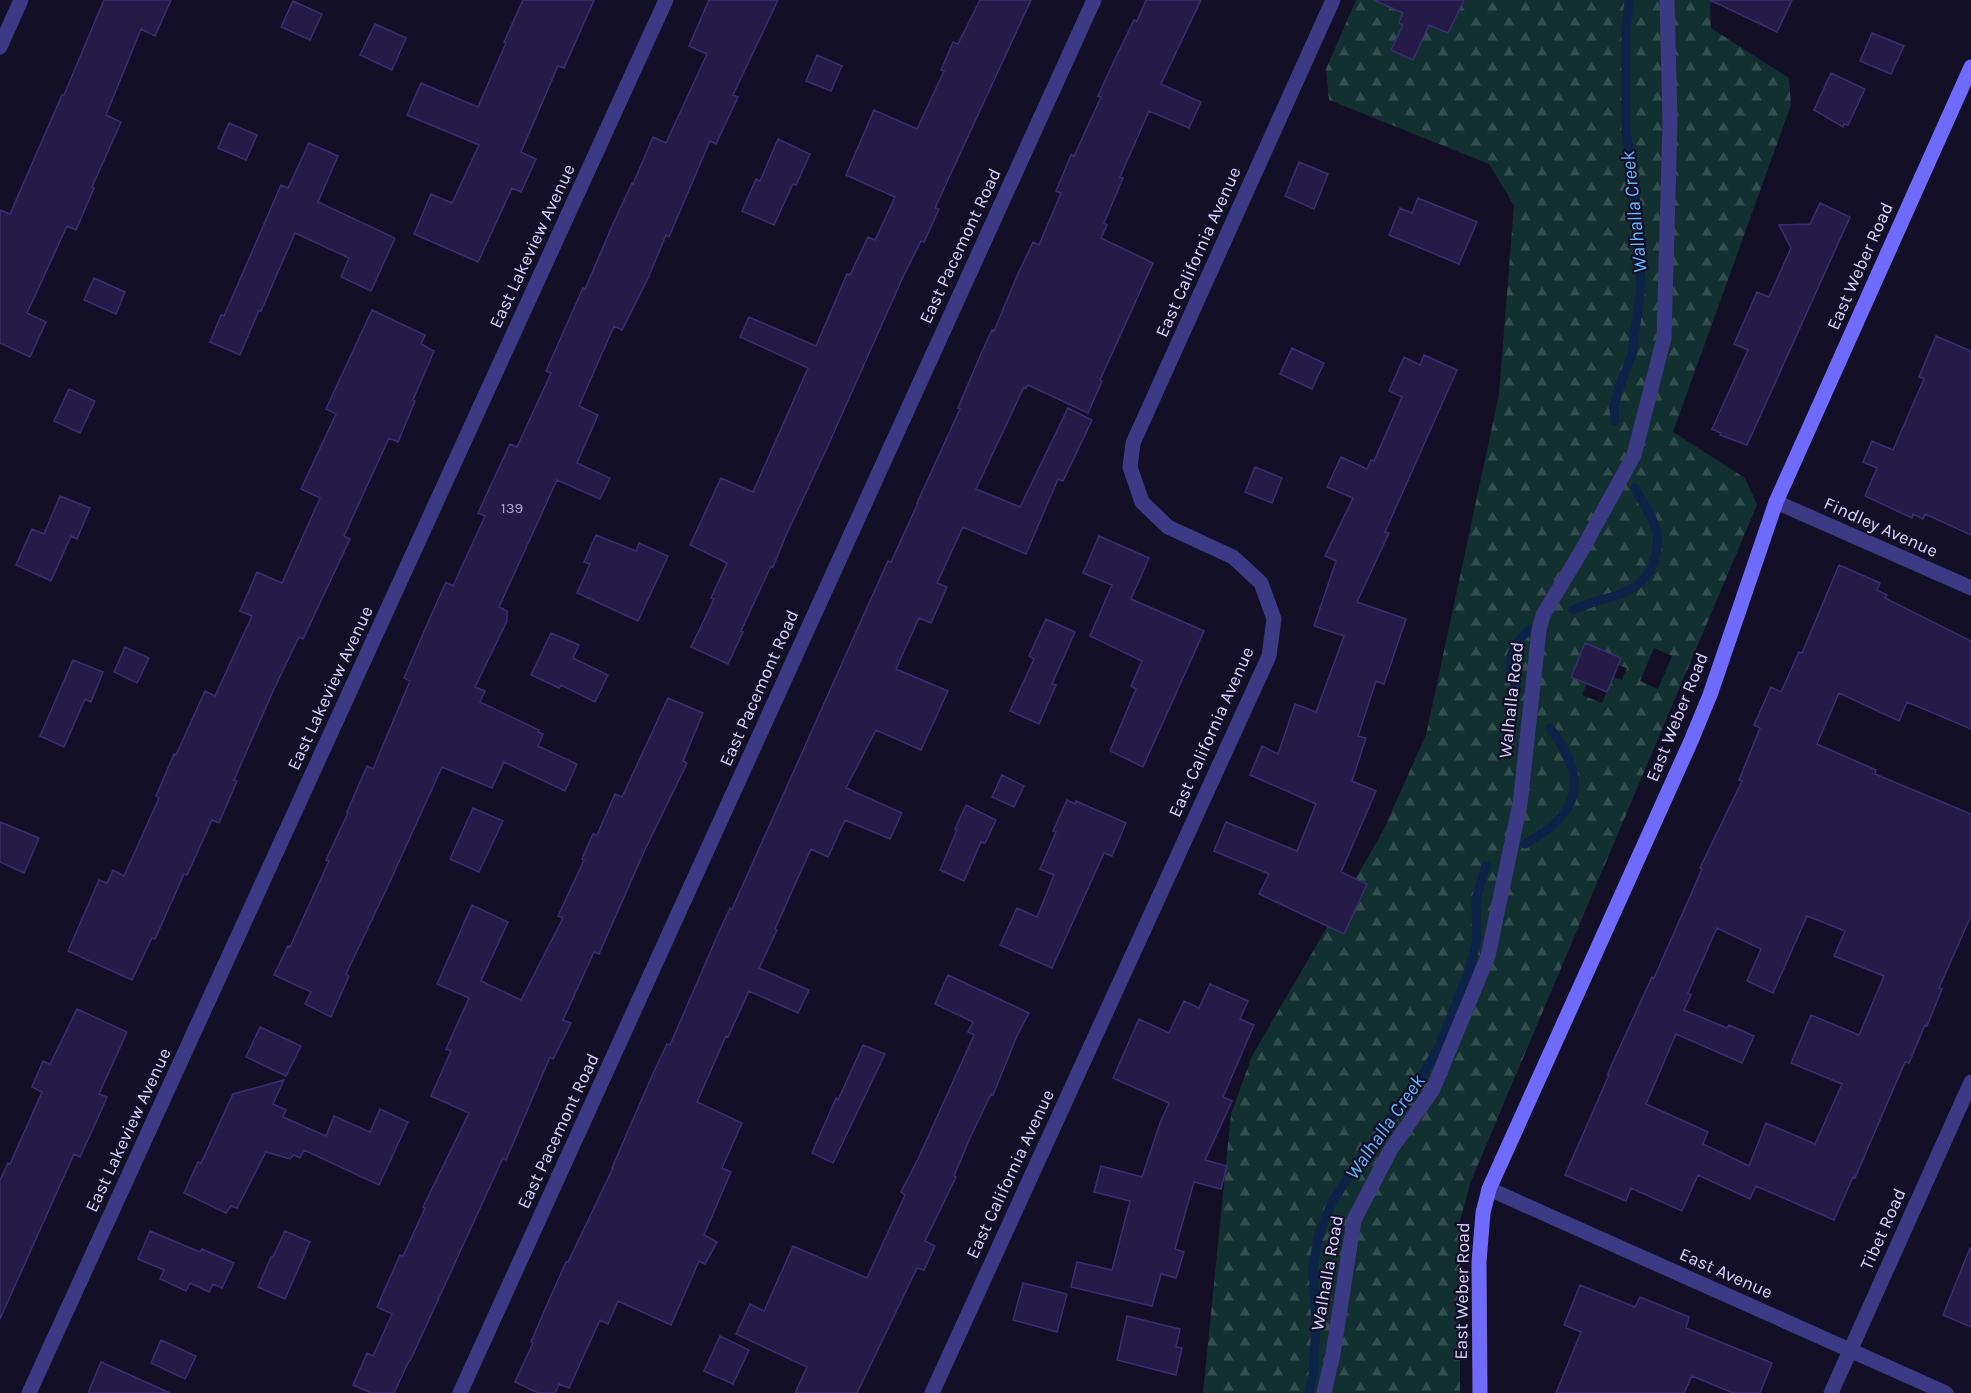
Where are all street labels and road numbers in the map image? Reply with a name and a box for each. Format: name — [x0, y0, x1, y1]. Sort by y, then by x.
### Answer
street label: East Lakeview Avenue — [484, 160, 580, 332]
street label: East California Avenue — [1151, 163, 1245, 341]
street label: East Pacemont Road — [914, 165, 1006, 327]
street label: East Weber Road — [1822, 199, 1898, 333]
street label: Findley Avenue — [1821, 492, 1941, 562]
street label: East Lakeview Avenue — [282, 602, 378, 774]
street label: East Pacemont Road — [715, 606, 803, 770]
street label: Walhalla Road — [1494, 641, 1528, 759]
street label: East California Avenue — [1164, 643, 1258, 821]
street label: East Weber Road — [1641, 649, 1713, 785]
street label: East Lakeview Avenue — [80, 1044, 176, 1216]
street label: East Pacemont Road — [512, 1050, 604, 1212]
street label: East California Avenue — [961, 1086, 1059, 1262]
street label: Tibet Road — [1855, 1185, 1911, 1273]
street label: Walhalla Road — [1306, 1214, 1348, 1332]
street label: East Weber Road — [1450, 1222, 1474, 1360]
street label: East Avenue — [1676, 1243, 1776, 1303]

